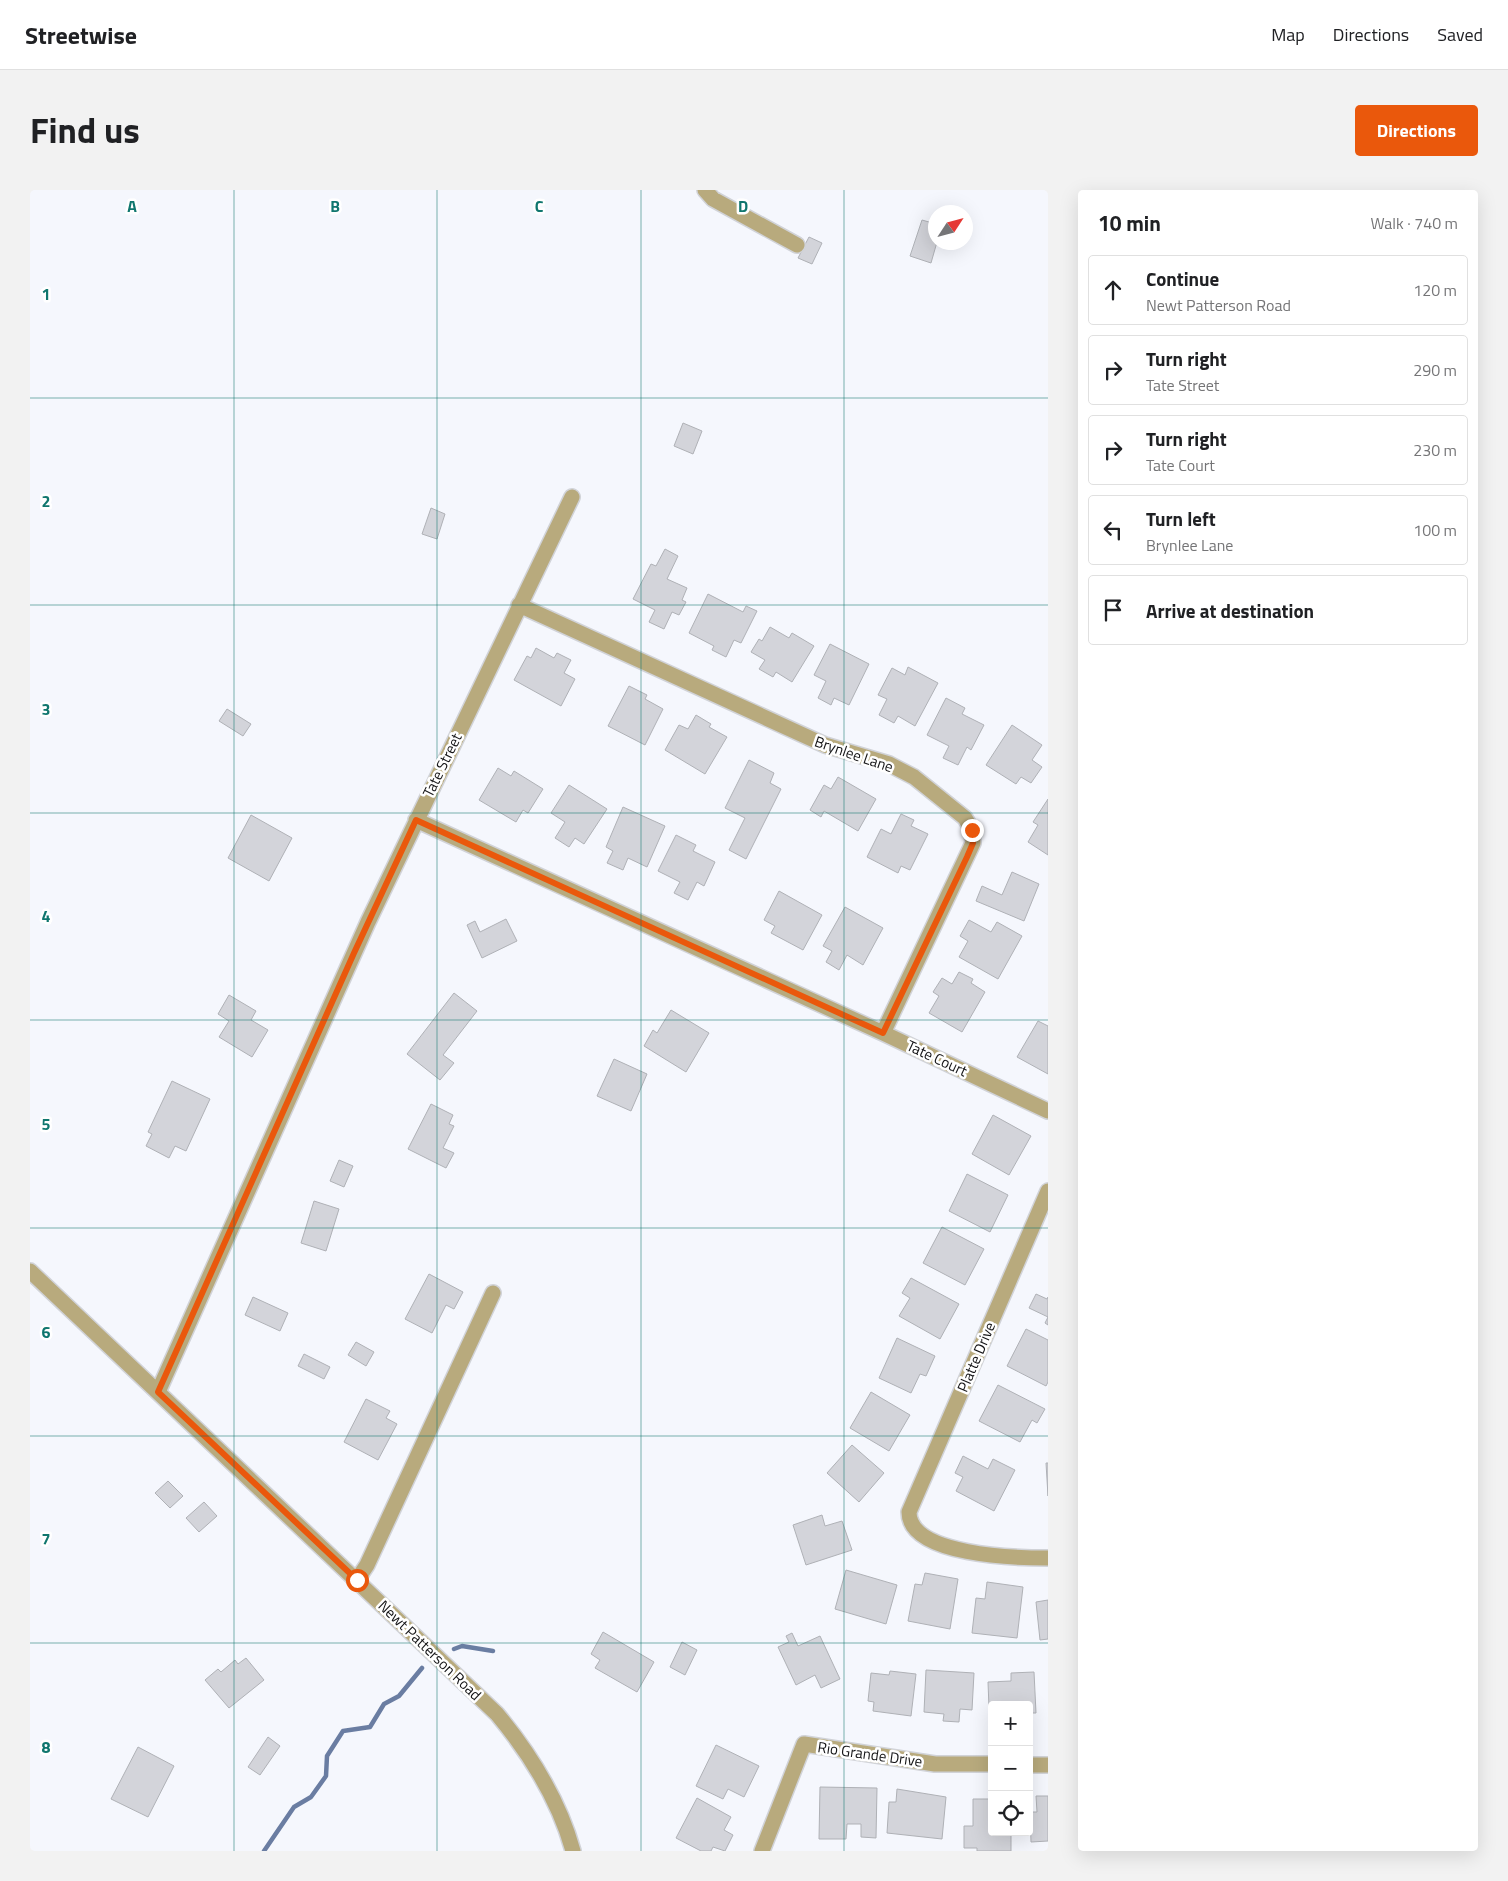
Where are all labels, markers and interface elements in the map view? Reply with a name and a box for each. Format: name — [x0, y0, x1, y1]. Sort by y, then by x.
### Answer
text: Streetwise — [25, 17, 137, 53]
text: Map — [1271, 21, 1305, 48]
text: Directions — [1333, 21, 1409, 48]
text: Saved — [1437, 21, 1483, 48]
text: Find us — [30, 103, 140, 157]
button: Directions — [1355, 105, 1478, 156]
text: A — [127, 194, 137, 218]
text: B — [330, 194, 340, 218]
text: C — [535, 194, 544, 218]
text: D — [738, 194, 748, 218]
north arrow — [928, 205, 973, 250]
text: 10 min — [1098, 207, 1161, 239]
text: Walk · 740 m — [1370, 211, 1458, 235]
text: Continue — [1146, 264, 1219, 293]
icon: ahead — [1099, 276, 1127, 304]
text: 120 m — [1413, 278, 1457, 302]
text: 1 — [42, 282, 50, 306]
text: Newt Patterson Road — [1146, 293, 1291, 317]
text: Turn right — [1146, 344, 1227, 373]
icon: right — [1099, 356, 1127, 384]
text: 290 m — [1413, 358, 1457, 382]
text: Tate Street — [1146, 373, 1219, 397]
text: Turn right — [1146, 424, 1227, 453]
icon: right — [1099, 436, 1127, 464]
text: 230 m — [1413, 438, 1457, 462]
text: Tate Court — [1146, 453, 1215, 477]
text: 2 — [42, 489, 50, 513]
text: Turn left — [1146, 504, 1216, 533]
icon: left — [1099, 516, 1127, 544]
text: 100 m — [1413, 518, 1457, 542]
text: Brynlee Lane — [1146, 533, 1233, 557]
icon: arrive — [1099, 596, 1127, 624]
text: Arrive at destination — [1146, 596, 1314, 625]
text: 3 — [42, 697, 50, 721]
street label: Tate Street — [417, 728, 468, 801]
street label: Brynlee Lane — [811, 730, 897, 778]
route end — [961, 819, 984, 842]
text: 4 — [42, 904, 51, 928]
street label: Tate Court — [903, 1034, 972, 1082]
text: 5 — [42, 1112, 51, 1136]
street label: Platte Drive — [951, 1318, 1001, 1396]
text: 6 — [42, 1320, 51, 1344]
text: 7 — [42, 1527, 50, 1551]
route start — [346, 1569, 369, 1592]
street label: Newt Patterson Road — [373, 1595, 487, 1705]
map controls — [988, 1701, 1033, 1836]
button: + — [988, 1701, 1033, 1746]
text: 8 — [42, 1735, 51, 1759]
street label: Rio Grande Drive — [816, 1735, 924, 1773]
button: − — [988, 1746, 1033, 1791]
button: locate — [988, 1791, 1033, 1836]

